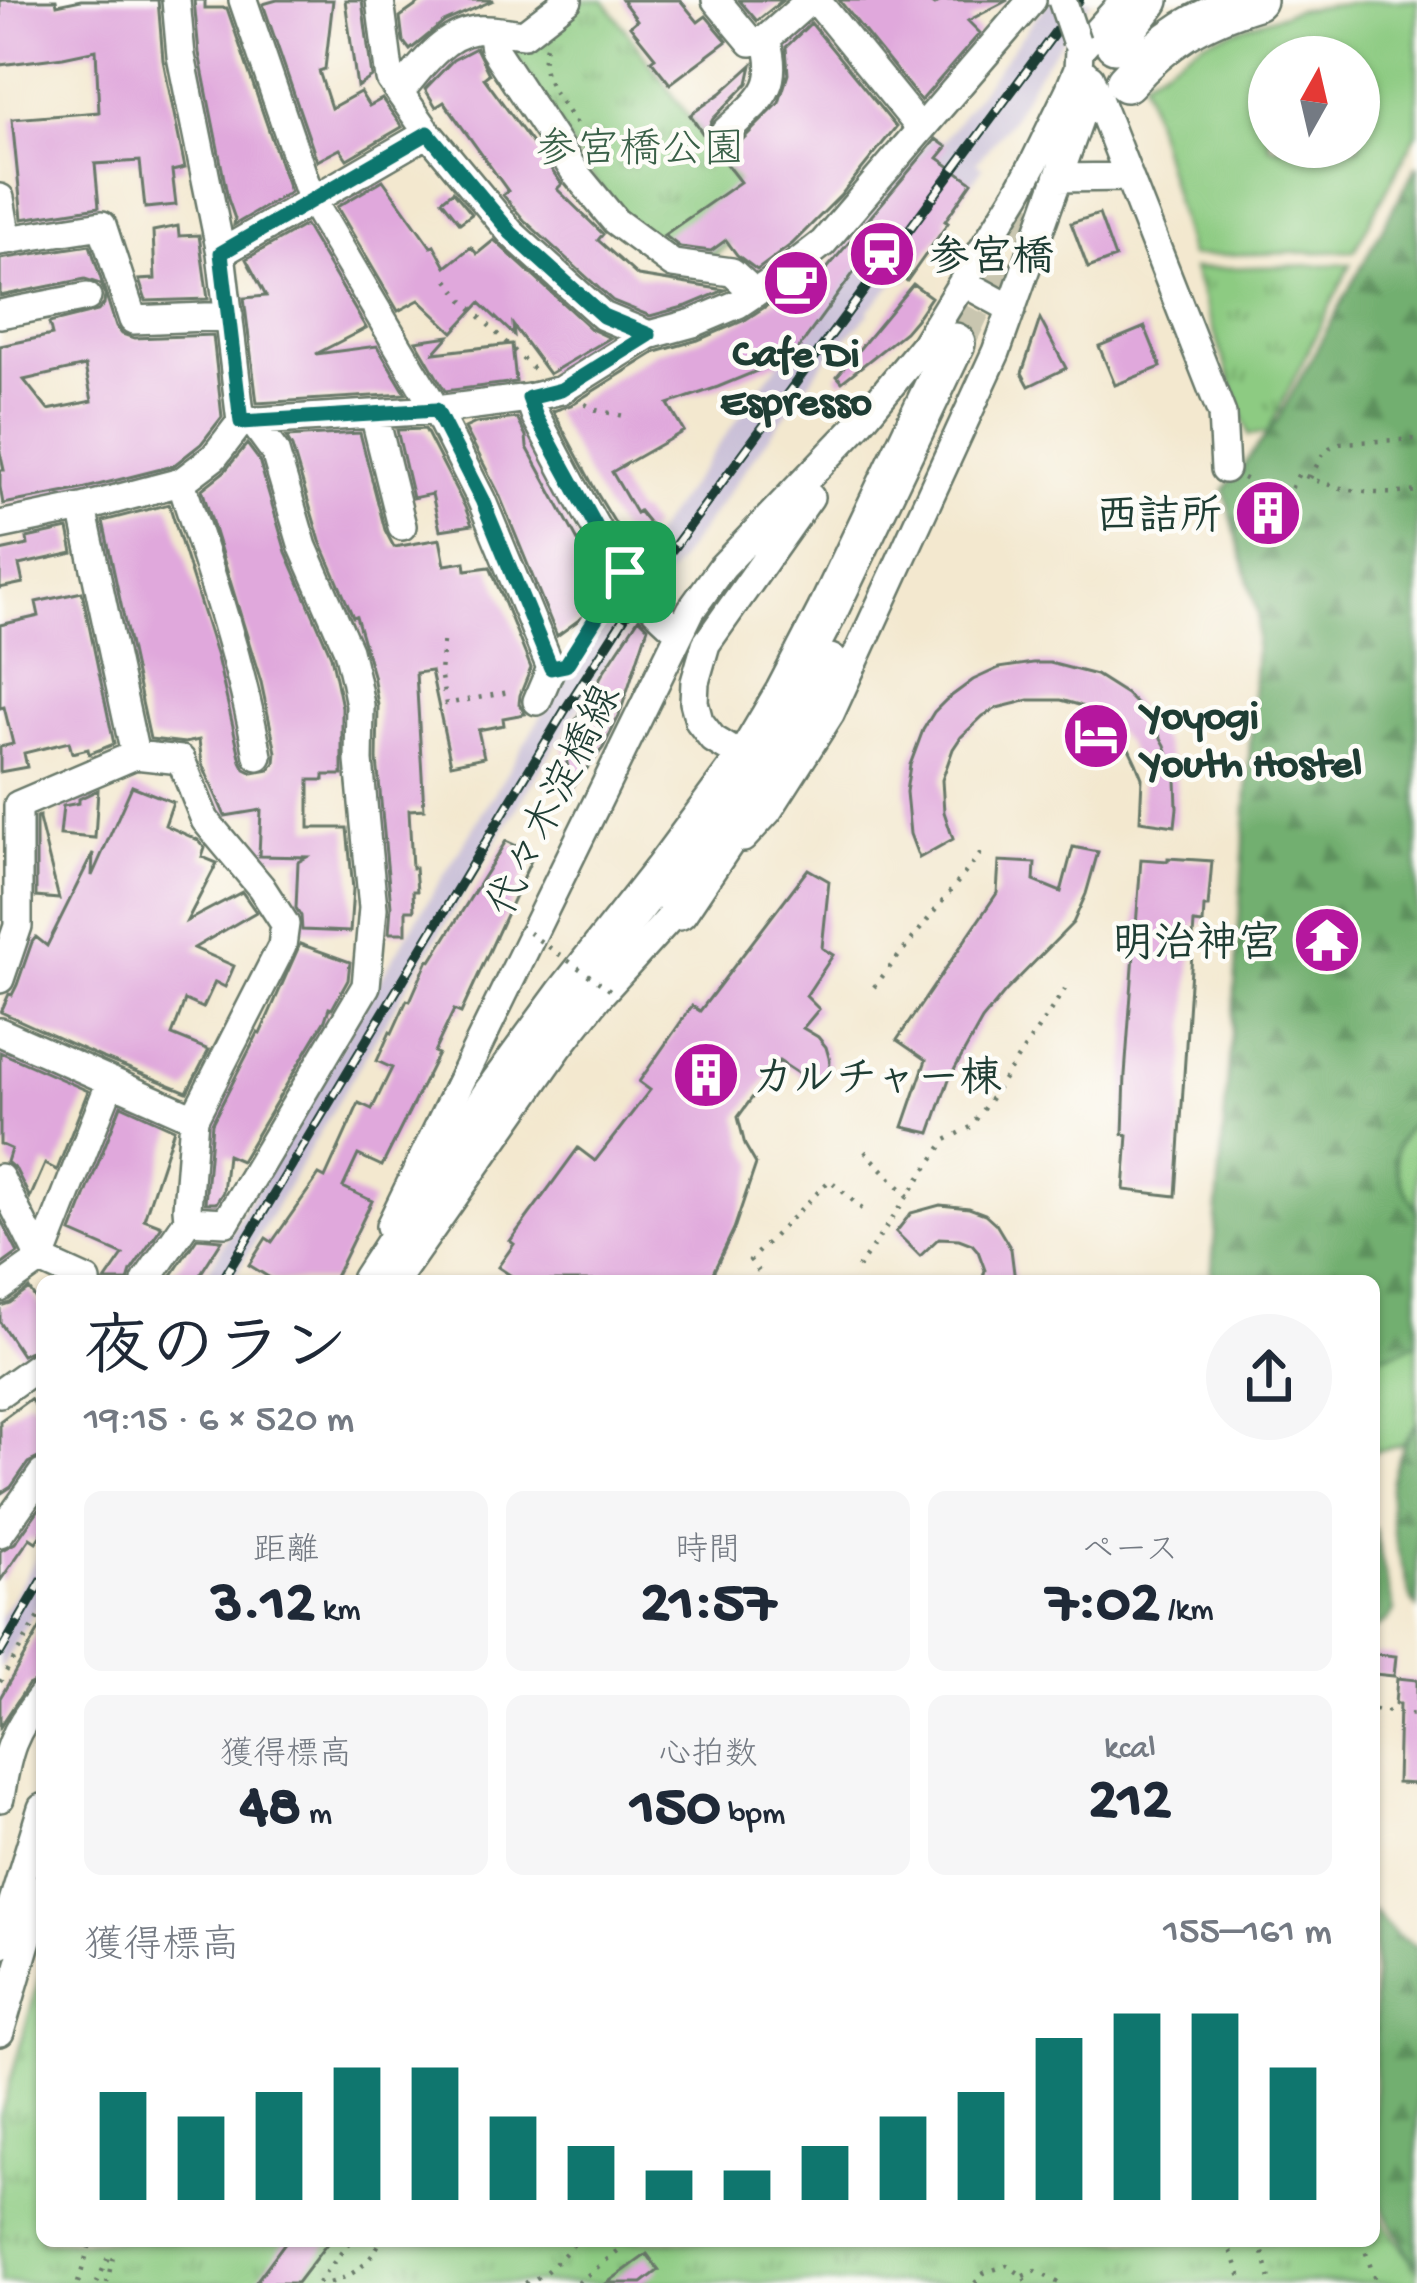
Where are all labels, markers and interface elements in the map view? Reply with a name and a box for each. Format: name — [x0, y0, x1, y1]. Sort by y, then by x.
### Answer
north arrow — [1248, 36, 1380, 168]
map controls — [1248, 36, 1380, 168]
park label: 参宮橋公園 — [535, 127, 745, 178]
station icon: 参宮橋 — [847, 219, 917, 289]
place label: 参宮橋 — [928, 234, 1054, 286]
cafe icon: Cafe Di Espresso — [761, 248, 831, 318]
place label: Cafe Di Espresso — [720, 333, 872, 430]
building icon: 西詰所 — [1233, 478, 1303, 548]
place label: 西詰所 — [1096, 494, 1222, 545]
pin — [574, 521, 676, 623]
icon: arrive — [592, 539, 658, 605]
street label: 代々木淀橋線 — [479, 677, 635, 926]
place label: Yoyogi Youth Hostel — [1138, 695, 1362, 792]
hotel icon: Yoyogi Youth Hostel — [1061, 701, 1131, 771]
temple icon: 明治神宮 — [1292, 905, 1362, 975]
place label: 明治神宮 — [1112, 920, 1280, 972]
building icon: カルチャー棟 — [671, 1040, 741, 1110]
place label: カルチャー棟 — [752, 1055, 1001, 1107]
button: share — [1206, 1314, 1332, 1440]
text: 夜のラン — [84, 1315, 348, 1393]
text: 19:15 · 6 × 520 m — [84, 1399, 354, 1445]
text: 距離 — [253, 1534, 319, 1572]
text: 時間 — [675, 1534, 741, 1572]
text: ペース — [1081, 1534, 1179, 1572]
text: 3.12 — [211, 1572, 315, 1642]
text: 21:57 — [640, 1572, 776, 1642]
text: 7:02 — [1046, 1572, 1160, 1642]
text: km — [315, 1593, 361, 1631]
text: /km — [1160, 1593, 1214, 1631]
text: kcal — [1104, 1731, 1156, 1769]
text: 獲得標高 — [220, 1738, 352, 1776]
text: 心拍数 — [659, 1738, 758, 1776]
text: 212 — [1088, 1769, 1172, 1839]
text: 48 — [240, 1776, 301, 1846]
text: 150 — [631, 1776, 720, 1846]
text: m — [301, 1797, 332, 1835]
text: bpm — [720, 1797, 785, 1835]
text: 155–161 m — [1163, 1911, 1332, 1957]
text: 獲得標高 — [84, 1926, 240, 1972]

